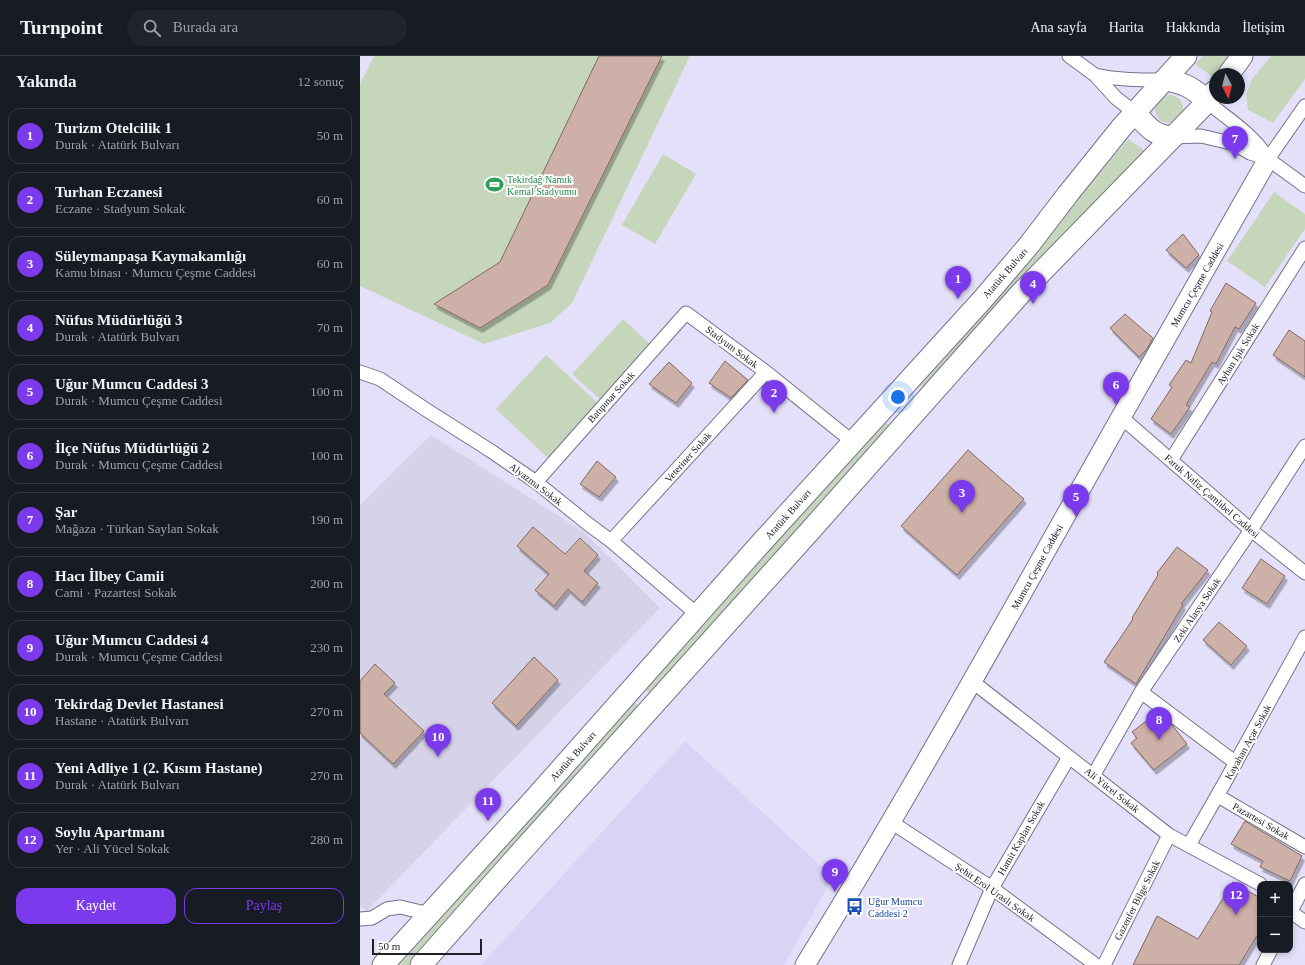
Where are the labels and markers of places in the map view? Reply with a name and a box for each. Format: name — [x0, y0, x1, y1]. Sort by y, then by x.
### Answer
pin: 7 — [1222, 126, 1248, 159]
place label: Tekirdağ Namık Kemal Stadyumu — [507, 174, 577, 197]
sports icon: Tekirdağ Namık Kemal Stadyumu — [484, 175, 504, 195]
pin: 1 — [945, 266, 971, 299]
pin: 4 — [1020, 271, 1046, 304]
pin: 6 — [1103, 372, 1129, 405]
pin: 2 — [761, 380, 787, 413]
pin: 3 — [949, 480, 975, 513]
pin: 5 — [1063, 484, 1089, 517]
pin: 8 — [1146, 707, 1172, 740]
pin: 10 — [425, 724, 451, 757]
pin: 11 — [475, 788, 501, 821]
pin: 9 — [822, 859, 848, 892]
pin: 12 — [1223, 882, 1249, 915]
place label: Uğur Mumcu Caddesi 2 — [868, 896, 922, 919]
bus stop icon: Uğur Mumcu Caddesi 2 — [845, 897, 865, 917]

